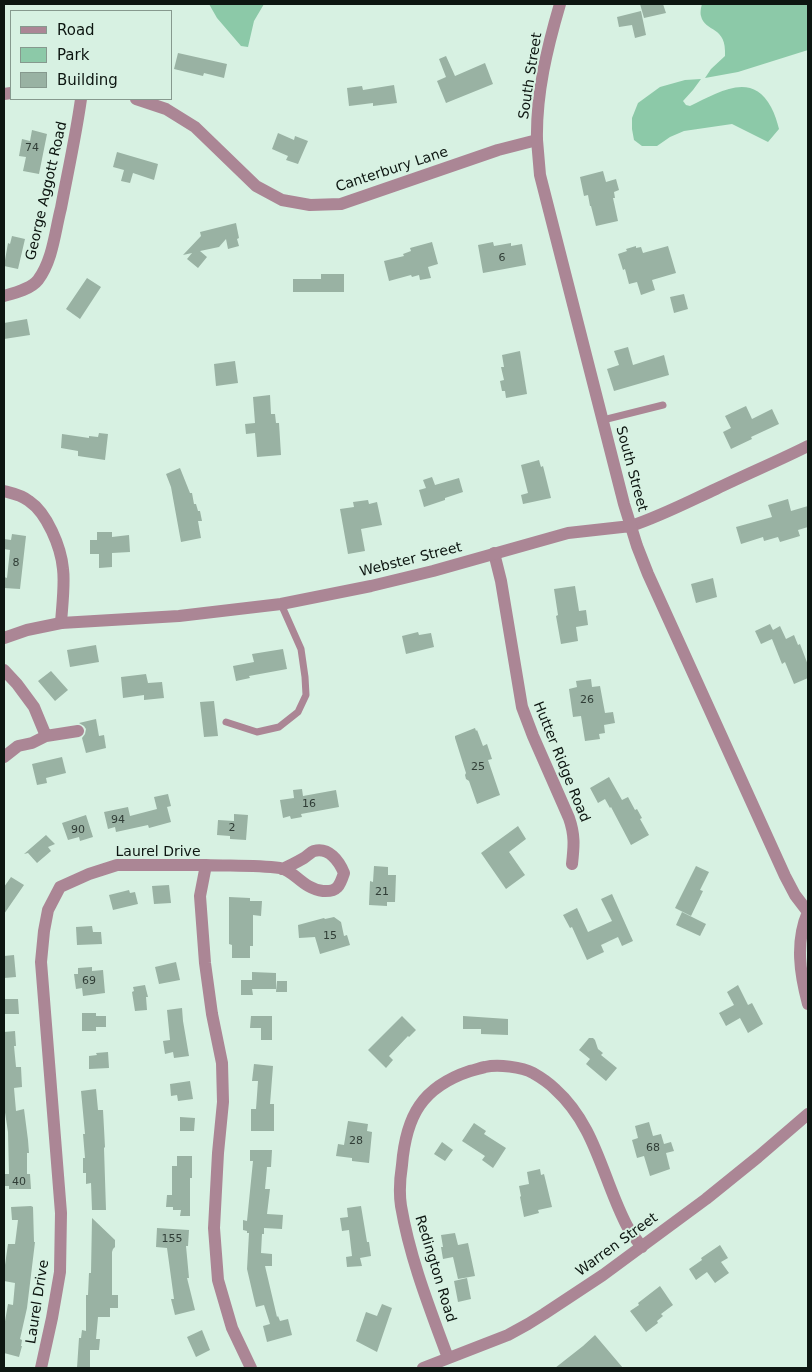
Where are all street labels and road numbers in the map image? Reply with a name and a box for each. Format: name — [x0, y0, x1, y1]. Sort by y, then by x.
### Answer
street label: South Street — [516, 31, 546, 121]
street label: George Aggott Road — [23, 120, 71, 262]
street label: Canterbury Lane — [334, 144, 450, 196]
street label: South Street — [612, 424, 650, 514]
street label: Webster Street — [358, 539, 464, 581]
street label: Hutter Ridge Road — [529, 699, 593, 825]
street label: Laurel Drive — [116, 844, 200, 860]
street label: Warren Street — [573, 1210, 661, 1280]
street label: Redington Road — [411, 1214, 459, 1324]
street label: Laurel Drive — [23, 1259, 53, 1345]

